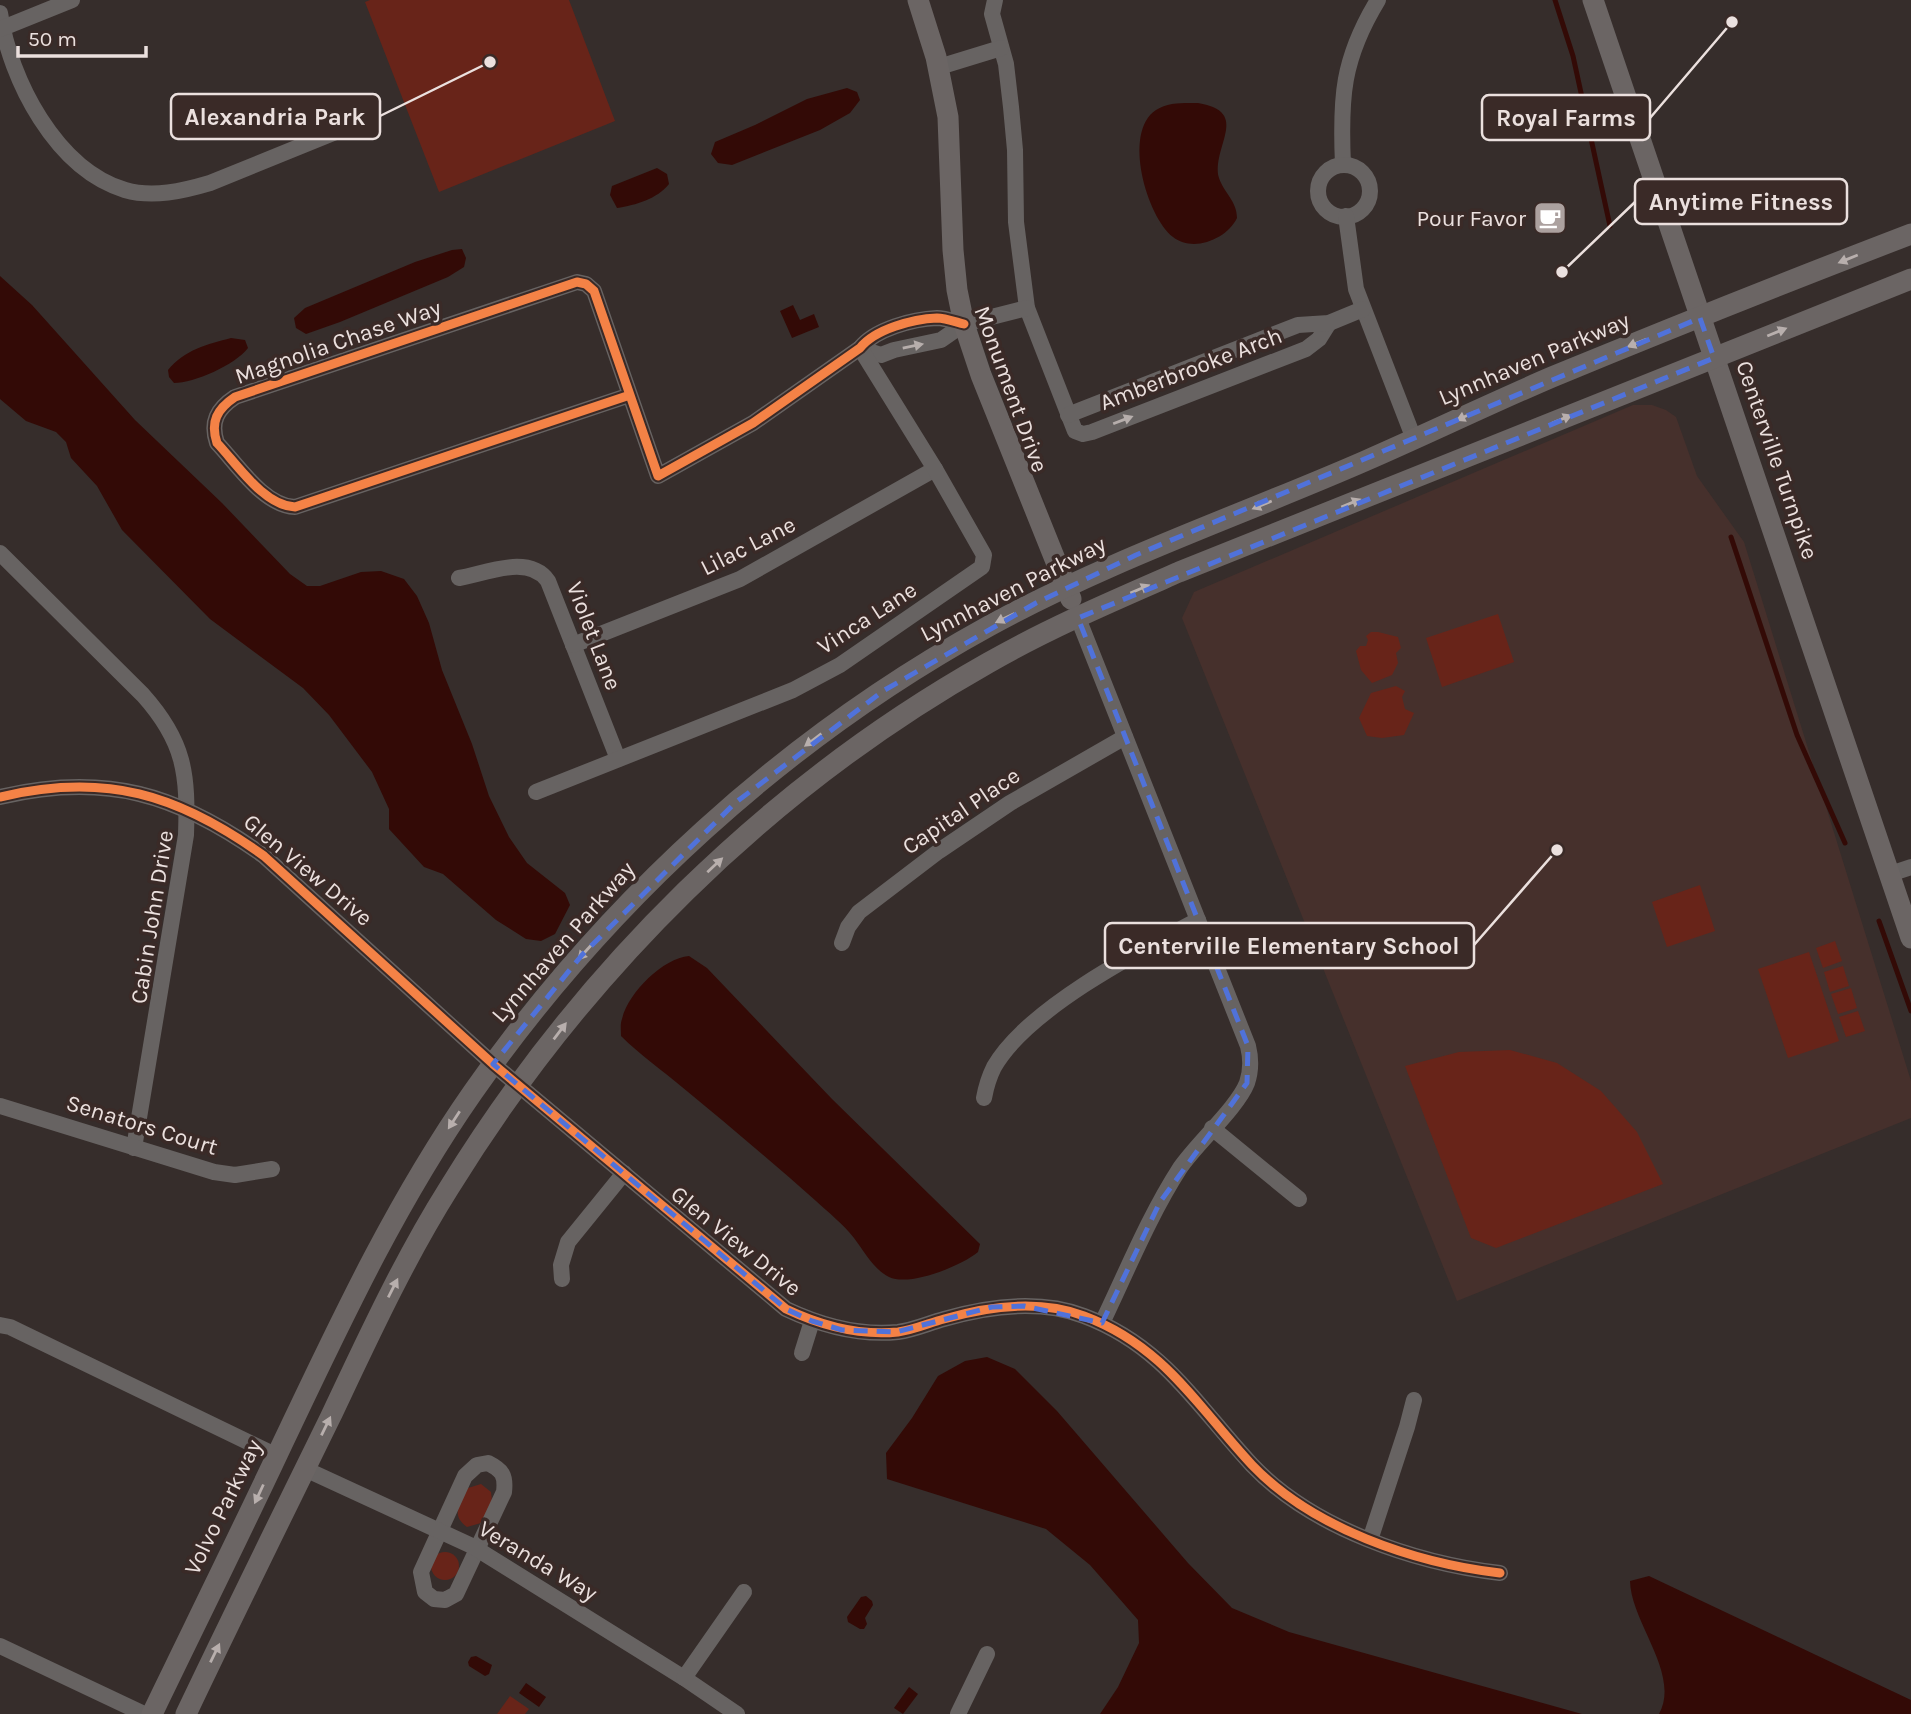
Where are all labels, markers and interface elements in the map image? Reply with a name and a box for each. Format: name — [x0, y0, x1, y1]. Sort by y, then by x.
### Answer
scale bar — [18, 14, 145, 58]
text: 50 m — [28, 27, 77, 51]
callout: Alexandria Park — [171, 94, 380, 139]
callout: Royal Farms — [1482, 95, 1650, 140]
text: Alexandria Park — [184, 103, 366, 131]
text: Royal Farms — [1496, 104, 1636, 132]
callout: Anytime Fitness — [1635, 179, 1847, 224]
text: Anytime Fitness — [1649, 188, 1833, 216]
cafe icon: Pour Favor — [1531, 199, 1569, 237]
place label: Pour Favor — [1416, 205, 1527, 232]
one-way arrow — [1837, 254, 1858, 265]
street label: Magnolia Chase Way — [231, 294, 445, 390]
street label: Monument Drive — [968, 302, 1054, 476]
street label: Lynnhaven Parkway — [1435, 307, 1634, 411]
street label: Amberbrooke Arch — [1096, 322, 1286, 416]
one-way arrow — [1766, 327, 1787, 338]
one-way arrow — [1626, 338, 1647, 349]
one-way arrow — [903, 340, 925, 351]
street label: Centerville Turnpike — [1730, 357, 1824, 563]
one-way arrow — [1455, 410, 1476, 421]
one-way arrow — [1551, 413, 1572, 424]
one-way arrow — [1112, 414, 1133, 425]
one-way arrow — [1340, 498, 1361, 509]
one-way arrow — [1251, 499, 1272, 510]
street label: Lilac Lane — [696, 511, 800, 581]
street label: Lynnhaven Parkway — [916, 530, 1111, 647]
street label: Vinca Lane — [812, 576, 922, 660]
street label: Violet Lane — [561, 578, 627, 694]
one-way arrow — [1130, 583, 1150, 595]
one-way arrow — [995, 612, 1015, 624]
one-way arrow — [804, 733, 822, 747]
street label: Capital Place — [897, 762, 1025, 860]
street label: Glen View Drive — [238, 808, 378, 932]
street label: Cabin John Drive — [125, 828, 179, 1006]
street label: Lynnhaven Parkway — [486, 856, 640, 1028]
one-way arrow — [706, 857, 724, 873]
callout: Centerville Elementary School — [1105, 923, 1474, 968]
text: Centerville Elementary School — [1118, 932, 1460, 960]
one-way arrow — [577, 943, 593, 960]
one-way arrow — [552, 1022, 566, 1040]
street label: Senators Court — [63, 1089, 221, 1161]
one-way arrow — [447, 1111, 461, 1129]
street label: Glen View Drive — [665, 1180, 807, 1302]
one-way arrow — [388, 1278, 399, 1298]
one-way arrow — [320, 1416, 331, 1436]
street label: Volvo Parkway — [179, 1435, 268, 1579]
one-way arrow — [253, 1484, 265, 1504]
street label: Veranda Way — [474, 1515, 603, 1607]
one-way arrow — [210, 1643, 221, 1663]

